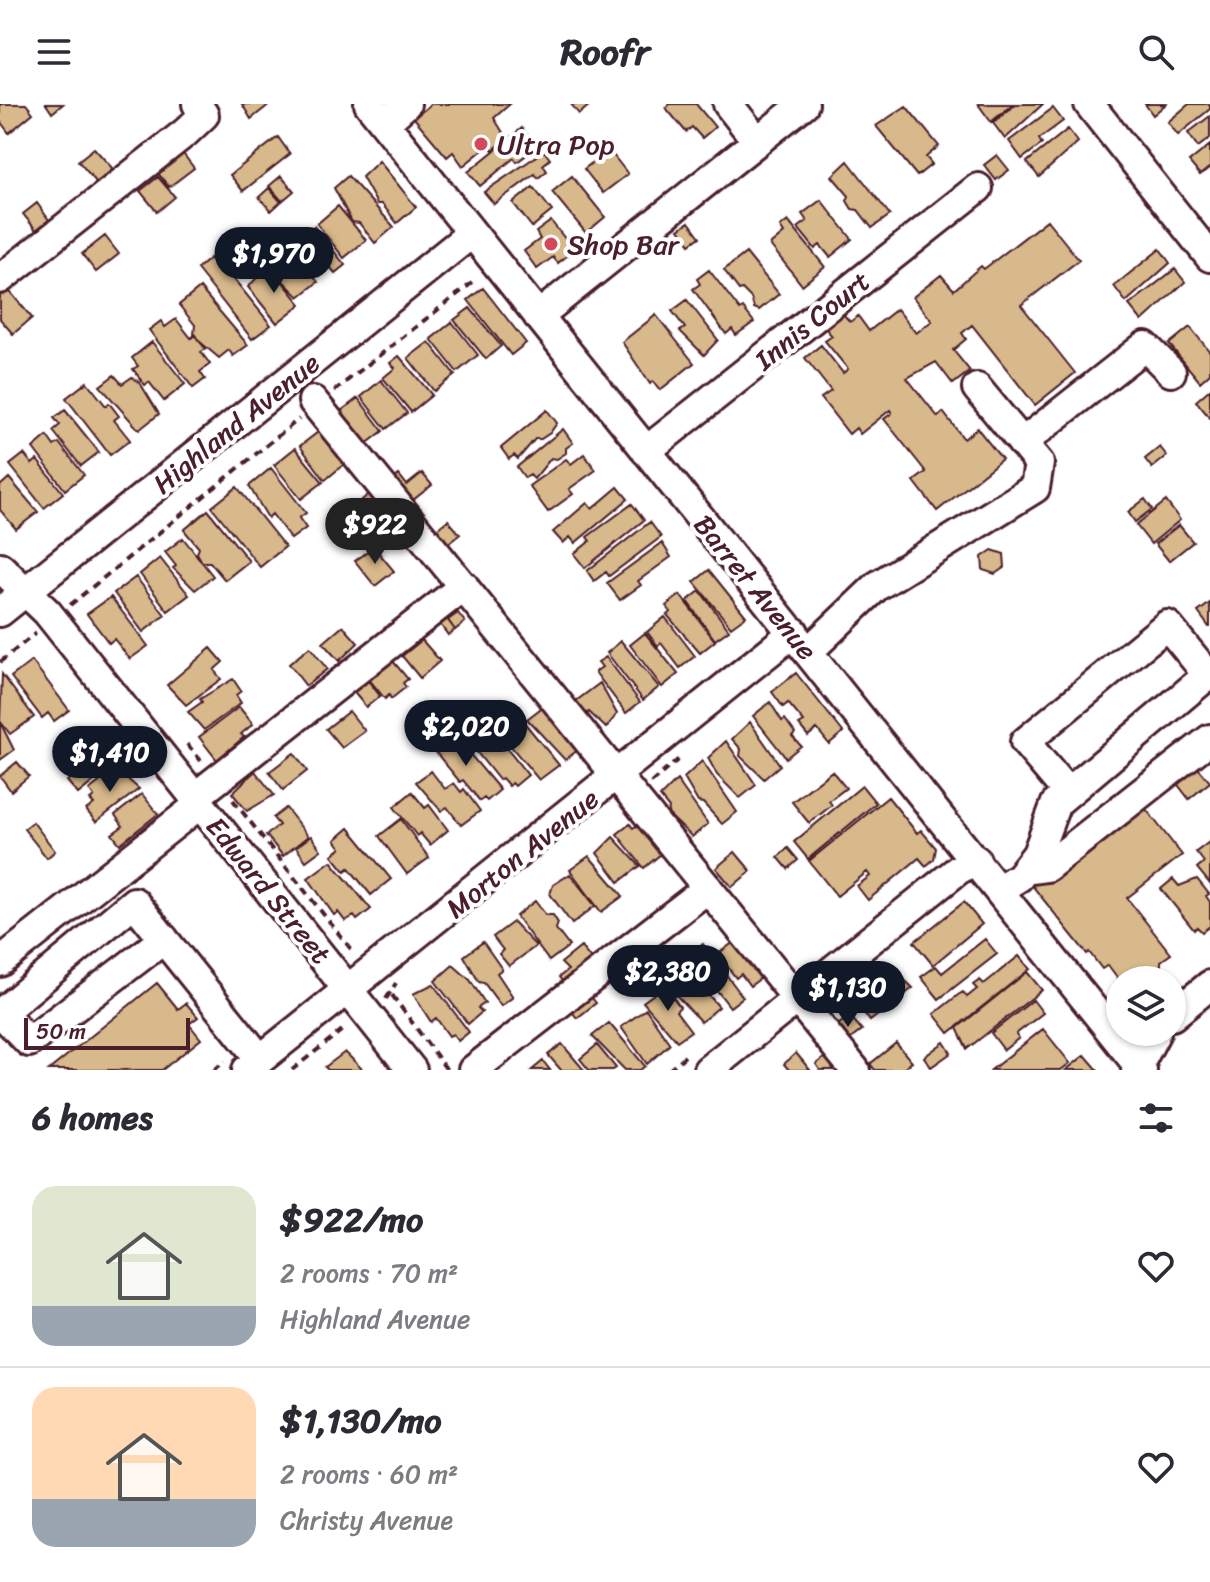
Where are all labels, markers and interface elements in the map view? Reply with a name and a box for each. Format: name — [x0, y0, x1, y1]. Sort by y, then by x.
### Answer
text: Roofr — [560, 20, 650, 84]
icon: menu — [32, 30, 76, 74]
icon: search — [1134, 30, 1178, 74]
place label: Ultra Pop — [497, 120, 615, 169]
marker: Ultra Pop — [472, 135, 490, 153]
place label: Shop Bar — [567, 220, 681, 269]
pin: $1,970 — [209, 227, 339, 295]
text: $1,970 — [233, 230, 315, 276]
marker: Shop Bar — [542, 235, 560, 253]
street label: Innis Court — [742, 258, 881, 384]
street label: Highland Avenue — [141, 340, 331, 507]
pin: $922 — [328, 498, 422, 566]
text: $922 — [343, 501, 407, 547]
street label: Barret Avenue — [681, 503, 830, 672]
pin: $2,020 — [401, 700, 531, 768]
text: $2,020 — [422, 703, 510, 749]
pin: $1,410 — [45, 726, 175, 794]
text: $1,410 — [70, 729, 150, 775]
street label: Morton Avenue — [434, 776, 610, 931]
street label: Edward Street — [193, 805, 344, 976]
pin: $2,380 — [603, 945, 733, 1013]
text: $2,380 — [625, 948, 711, 994]
pin: $1,130 — [783, 961, 913, 1029]
text: $1,130 — [809, 964, 887, 1010]
map controls — [1106, 966, 1186, 1046]
button: layers — [1106, 966, 1186, 1046]
text: 50 m — [36, 1012, 86, 1051]
scale bar — [24, 1014, 190, 1050]
text: 6 homes — [32, 1088, 153, 1148]
icon: filters — [1134, 1096, 1178, 1140]
text: $922/mo — [280, 1190, 423, 1250]
icon: home — [96, 1218, 192, 1314]
icon: heart — [1134, 1244, 1178, 1288]
text: 2 rooms · 70 m² — [280, 1250, 458, 1296]
text: Highland Avenue — [280, 1296, 470, 1342]
text: $1,130/mo — [280, 1391, 442, 1451]
icon: home — [96, 1419, 192, 1515]
icon: heart — [1134, 1445, 1178, 1489]
text: 2 rooms · 60 m² — [280, 1451, 458, 1497]
text: Christy Avenue — [280, 1497, 453, 1543]

